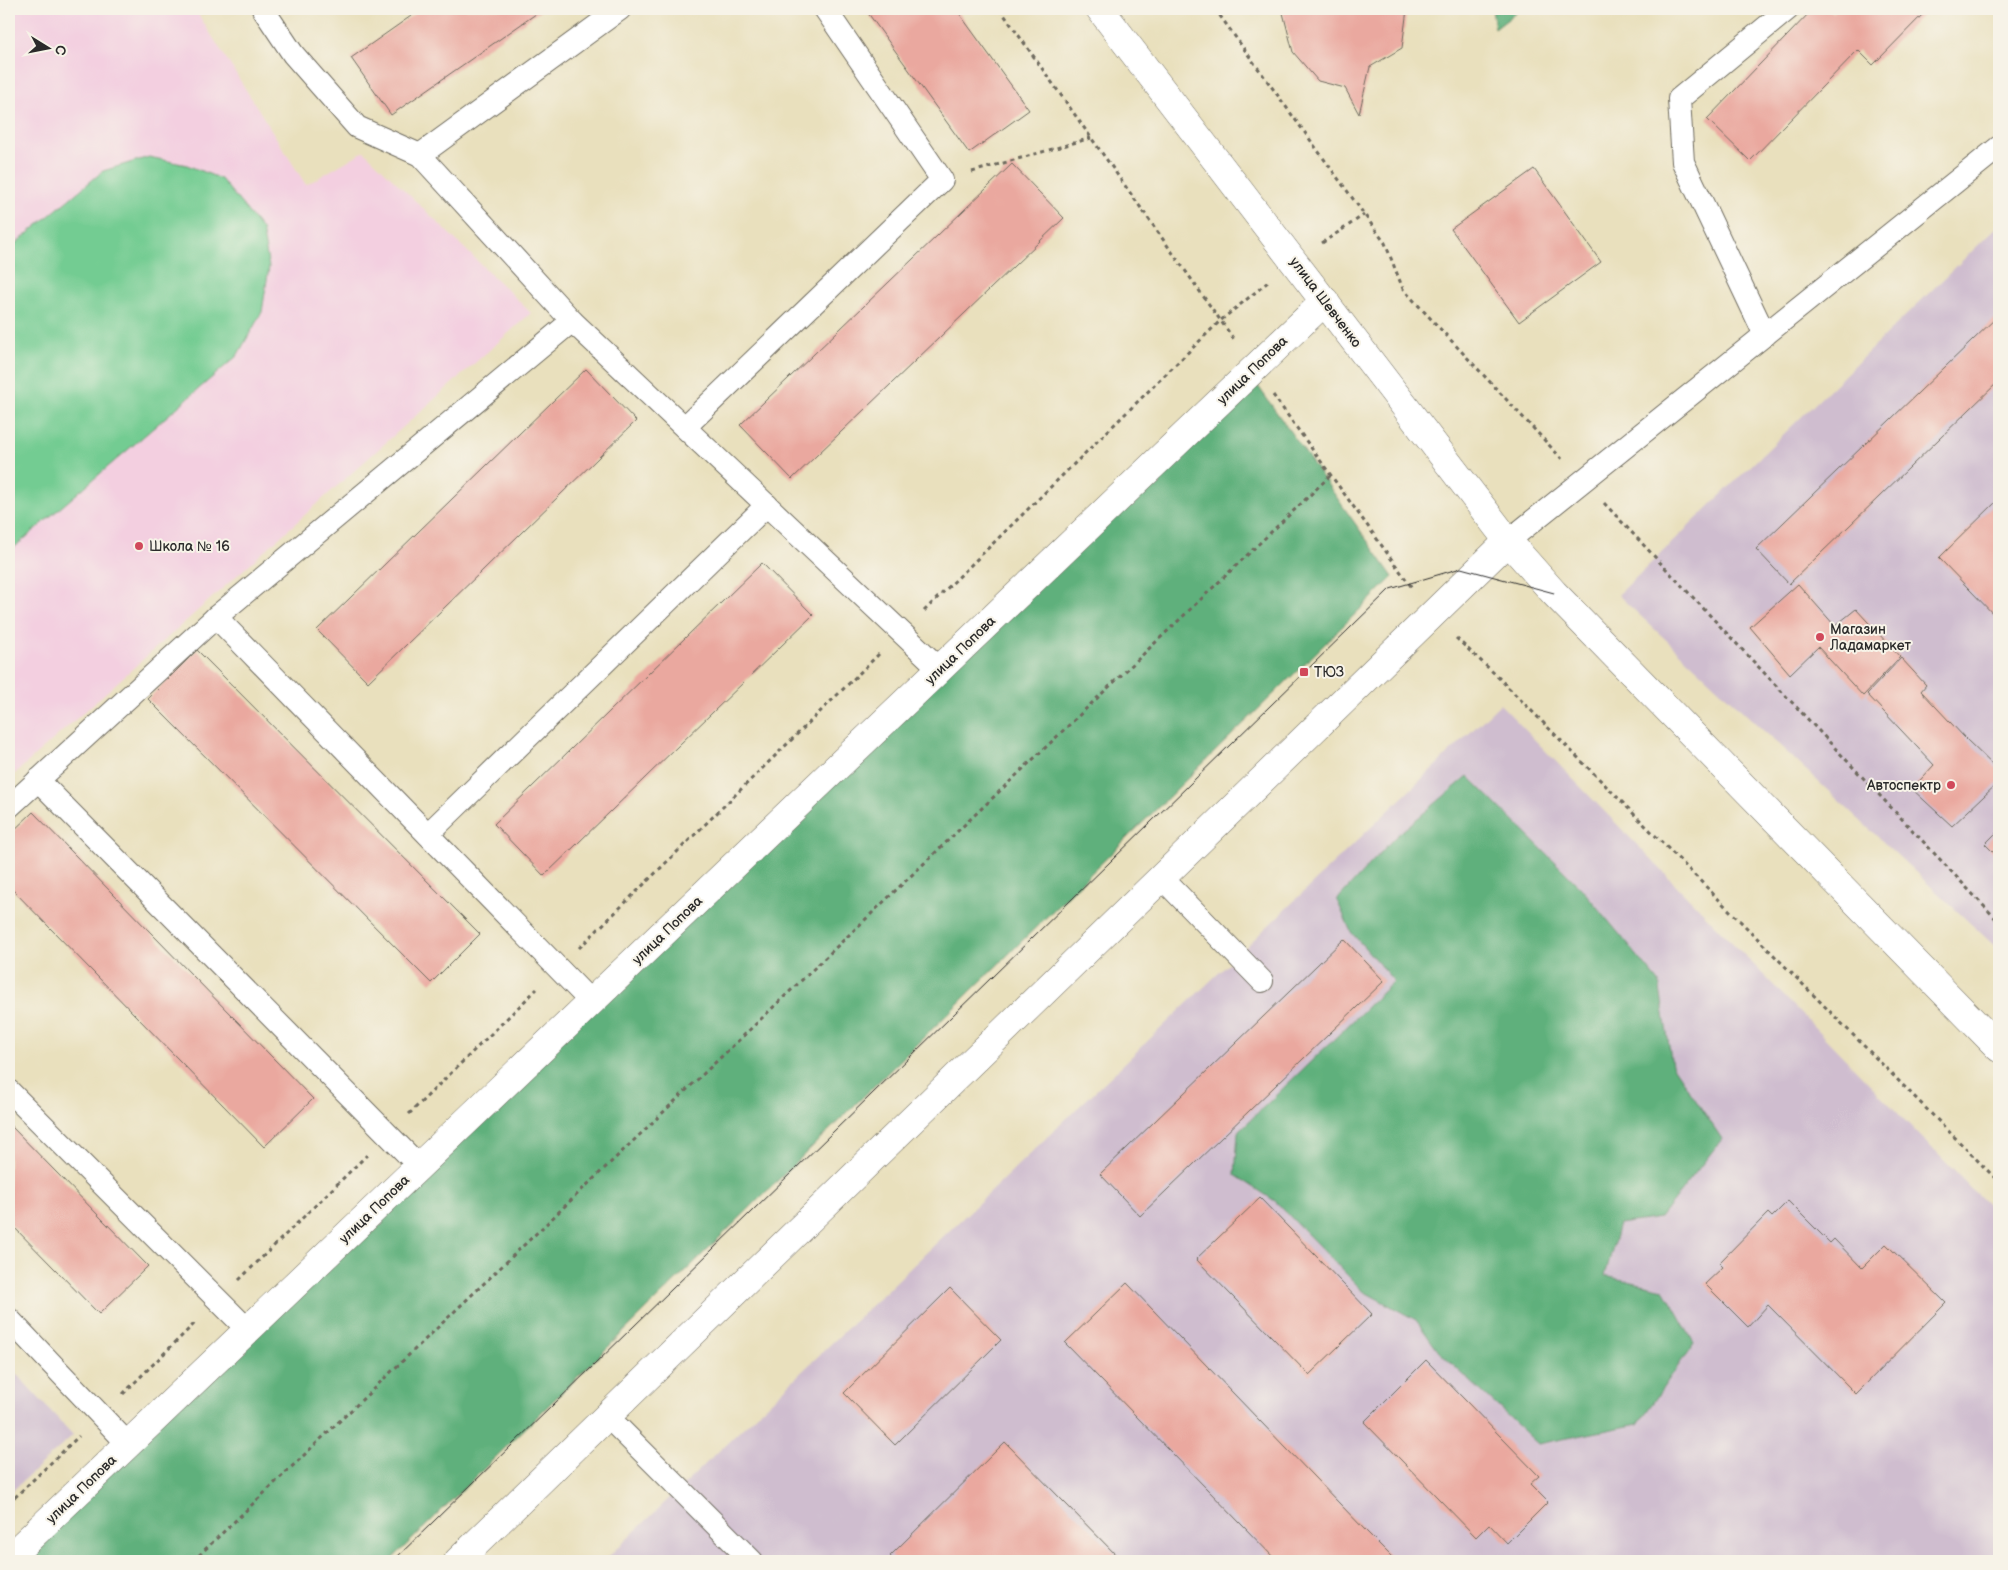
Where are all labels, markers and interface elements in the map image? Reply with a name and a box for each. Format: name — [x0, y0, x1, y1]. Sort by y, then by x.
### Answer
north arrow — [22, 22, 72, 72]
text: С — [51, 44, 70, 57]
street label: улица Шевченко — [1286, 254, 1365, 351]
street label: улица Попова — [1214, 332, 1292, 408]
place label: Школа № 16 — [149, 538, 230, 555]
marker: Школа № 16 — [133, 540, 145, 552]
street label: улица Попова — [922, 612, 1000, 688]
place label: Магазин Ладамаркет — [1829, 621, 1912, 654]
marker: Магазин Ладамаркет — [1814, 631, 1826, 643]
place label: ТЮЗ — [1314, 664, 1344, 681]
marker: ТЮЗ — [1298, 666, 1310, 678]
place label: Автоспектр — [1866, 777, 1941, 794]
marker: Автоспектр — [1945, 779, 1957, 791]
street label: улица Попова — [629, 892, 707, 968]
street label: улица Попова — [336, 1171, 414, 1247]
street label: улица Попова — [43, 1451, 121, 1527]

